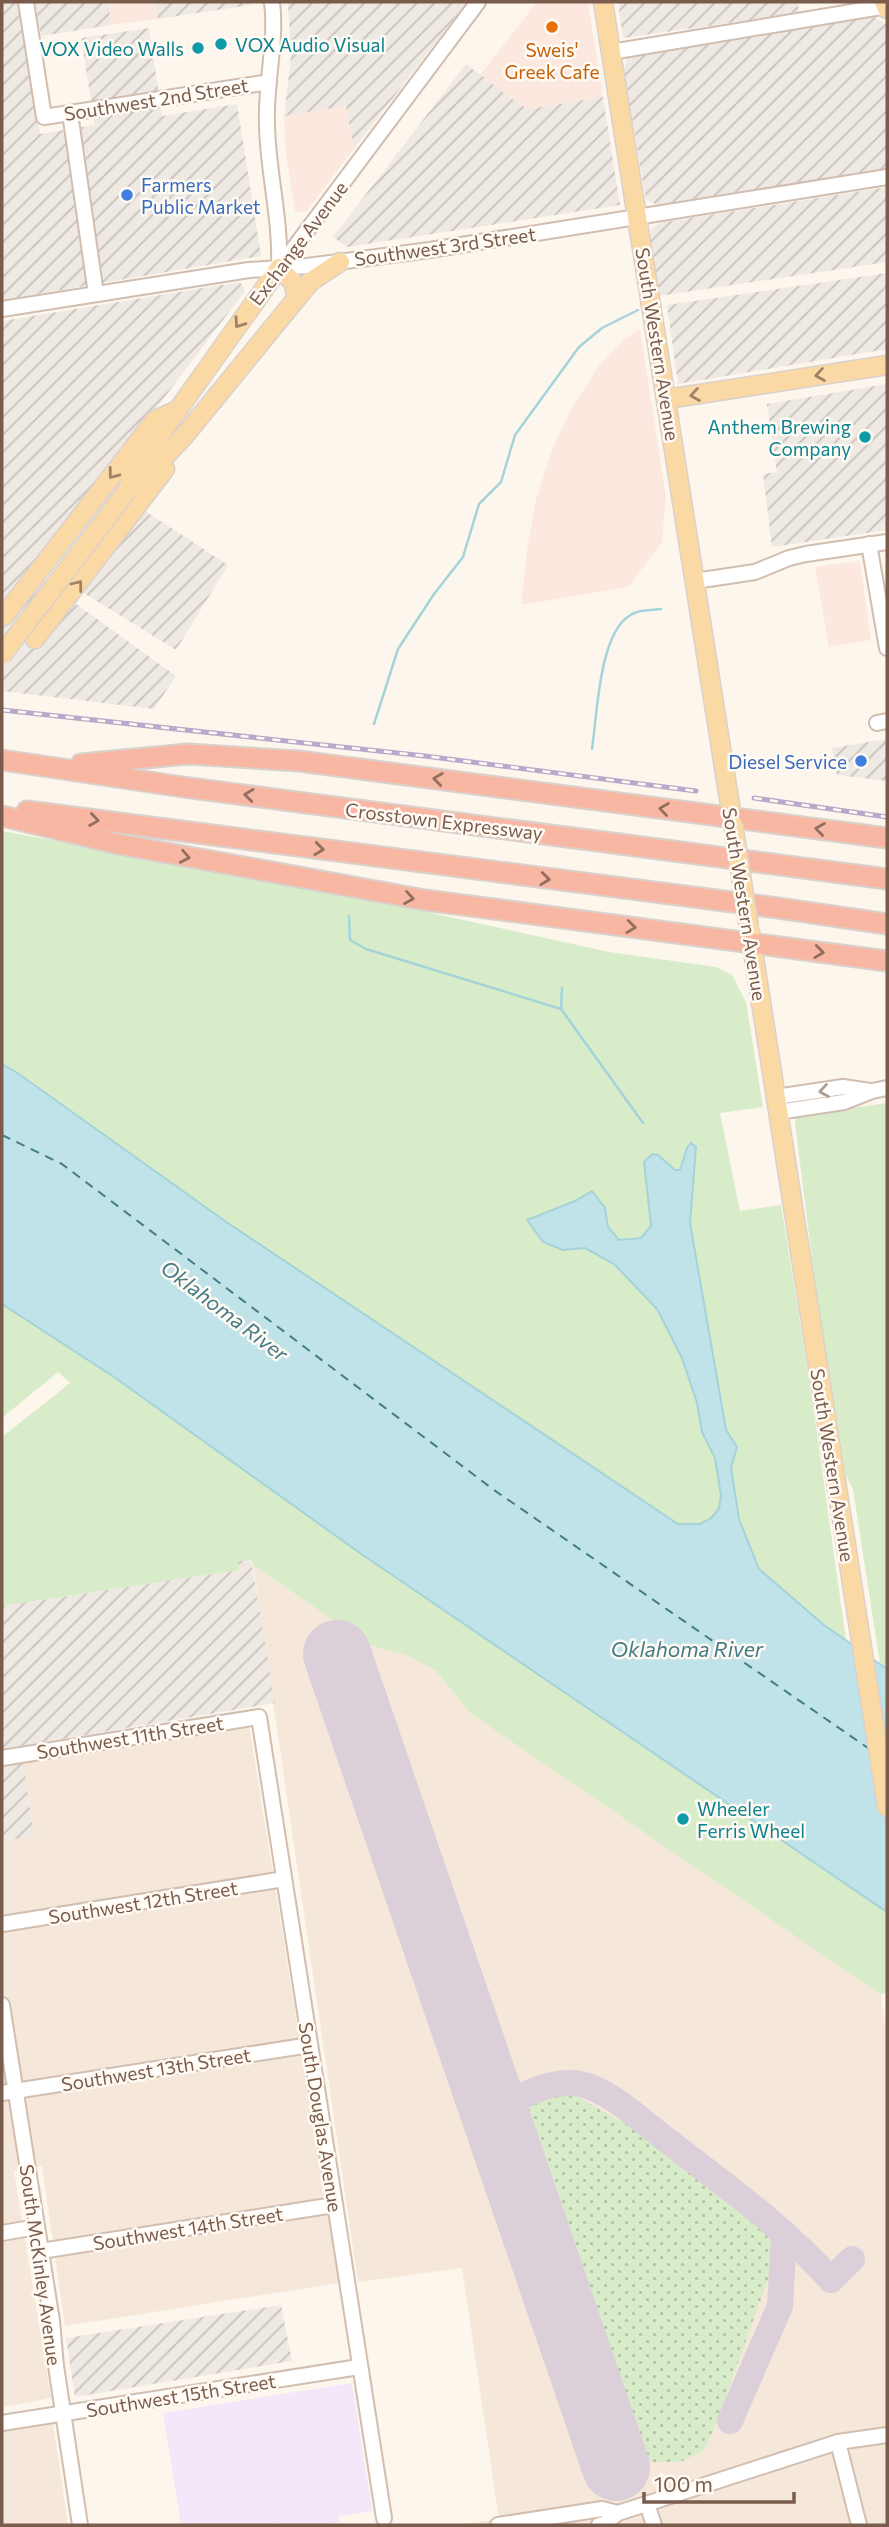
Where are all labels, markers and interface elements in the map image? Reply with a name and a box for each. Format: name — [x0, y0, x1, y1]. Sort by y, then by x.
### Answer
marker: Sweis' Greek Cafe — [544, 19, 560, 35]
place label: VOX Audio Visual — [235, 33, 385, 56]
marker: VOX Audio Visual — [213, 36, 229, 52]
place label: VOX Video Walls — [39, 37, 184, 60]
place label: Sweis' Greek Cafe — [504, 38, 600, 83]
marker: VOX Video Walls — [190, 40, 206, 56]
street label: Southwest 2nd Street — [62, 73, 250, 125]
place label: Farmers Public Market — [141, 173, 261, 218]
street label: Exchange Avenue — [244, 177, 352, 309]
marker: Farmers Public Market — [119, 187, 135, 203]
street label: Southwest 3rd Street — [353, 222, 537, 270]
street label: South Western Avenue — [631, 246, 685, 442]
one-way arrow — [235, 315, 247, 328]
one-way arrow — [814, 367, 826, 382]
one-way arrow — [689, 387, 701, 402]
place label: Anthem Brewing Company — [708, 415, 851, 460]
marker: Anthem Brewing Company — [857, 429, 873, 445]
one-way arrow — [109, 466, 122, 479]
one-way arrow — [69, 580, 82, 593]
place label: Diesel Service — [728, 750, 847, 773]
marker: Diesel Service — [853, 753, 869, 769]
one-way arrow — [433, 772, 444, 787]
one-way arrow — [244, 788, 255, 803]
street label: Crosstown Expressway — [344, 797, 544, 845]
one-way arrow — [658, 801, 670, 816]
street label: South Western Avenue — [718, 806, 772, 1002]
one-way arrow — [88, 812, 100, 827]
one-way arrow — [814, 822, 825, 837]
one-way arrow — [313, 842, 325, 857]
one-way arrow — [179, 849, 191, 864]
one-way arrow — [539, 871, 551, 886]
one-way arrow — [403, 890, 414, 905]
one-way arrow — [625, 920, 637, 935]
one-way arrow — [813, 944, 825, 959]
one-way arrow — [818, 1083, 829, 1098]
water label: Oklahoma River — [157, 1254, 294, 1366]
street label: South Western Avenue — [806, 1367, 860, 1563]
water label: Oklahoma River — [611, 1636, 764, 1661]
street label: Southwest 11th Street — [35, 1711, 225, 1763]
place label: Wheeler Ferris Wheel — [697, 1797, 805, 1842]
marker: Wheeler Ferris Wheel — [675, 1811, 691, 1827]
street label: Southwest 12th Street — [47, 1876, 239, 1928]
street label: South Douglas Avenue — [295, 2020, 347, 2214]
street label: Southwest 13th Street — [60, 2043, 253, 2095]
street label: South McKinley Avenue — [15, 2163, 67, 2367]
street label: Southwest 14th Street — [91, 2202, 285, 2254]
street label: Southwest 15th Street — [85, 2369, 278, 2421]
scale bar — [644, 2460, 794, 2504]
text: 100 m — [654, 2471, 713, 2496]

